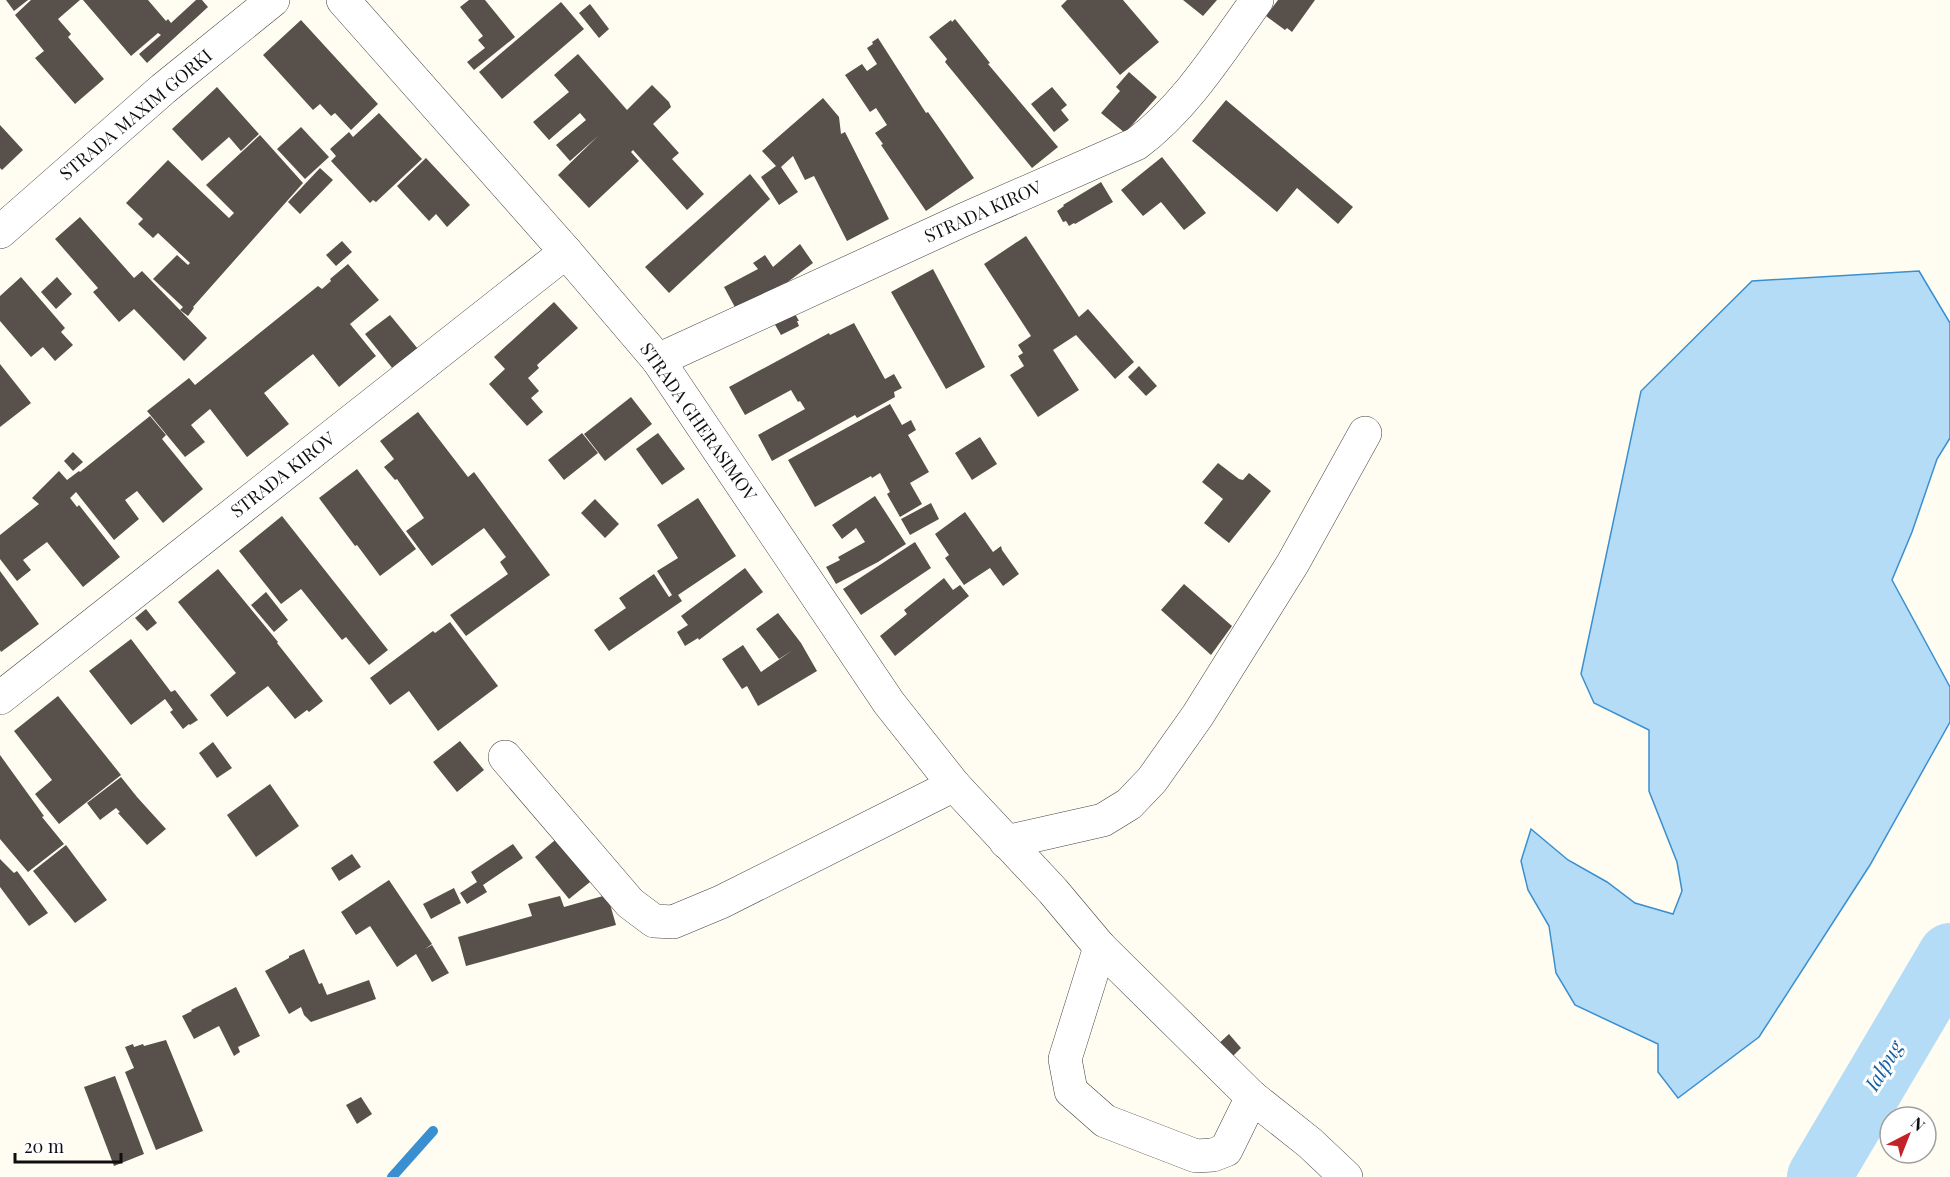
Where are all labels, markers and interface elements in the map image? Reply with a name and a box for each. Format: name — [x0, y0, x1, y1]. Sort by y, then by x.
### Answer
street label: STRADA MAXIM GORKI — [54, 43, 217, 185]
street label: STRADA KIROV — [920, 174, 1046, 248]
street label: STRADA GHERASIMOV — [635, 338, 763, 506]
street label: STRADA KIROV — [225, 426, 340, 522]
water label: Ialpug — [1857, 1034, 1909, 1096]
north arrow — [1878, 1105, 1938, 1165]
text: N — [1907, 1112, 1930, 1135]
scale bar — [15, 1126, 122, 1164]
text: 20 m — [24, 1134, 64, 1158]

